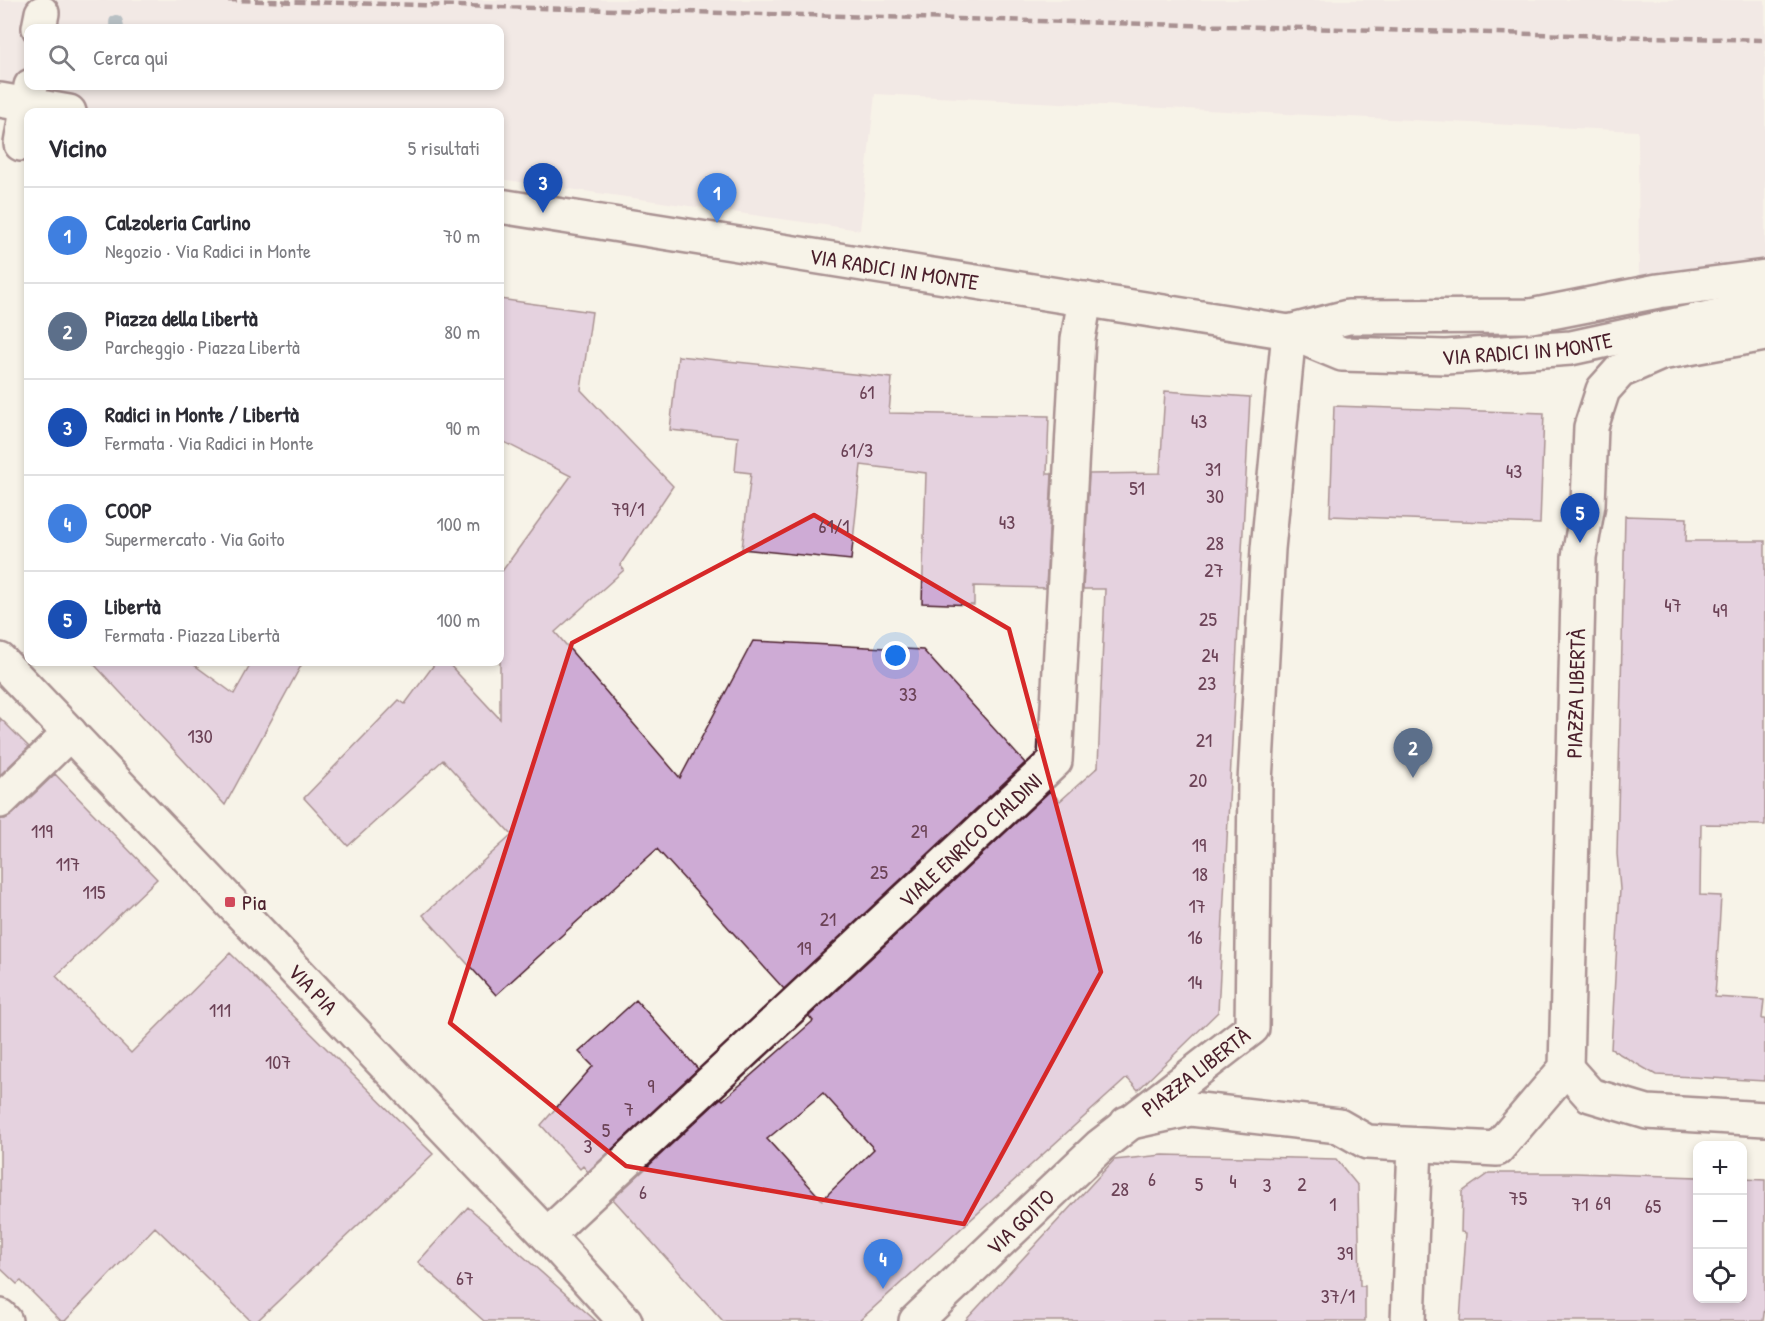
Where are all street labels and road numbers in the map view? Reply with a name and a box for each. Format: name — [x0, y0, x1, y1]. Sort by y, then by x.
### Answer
street label: VIA RADICI IN MONTE — [807, 241, 981, 297]
street label: VIA RADICI IN MONTE — [1441, 324, 1615, 372]
street label: PIAZZA LIBERTÀ — [1559, 628, 1592, 759]
street label: VIALE ENRICO CIALDINI — [892, 766, 1049, 914]
street label: VIA PIA — [281, 957, 345, 1021]
street label: PIAZZA LIBERTÀ — [1135, 1020, 1256, 1123]
street label: VIA GOITO — [980, 1182, 1061, 1262]

